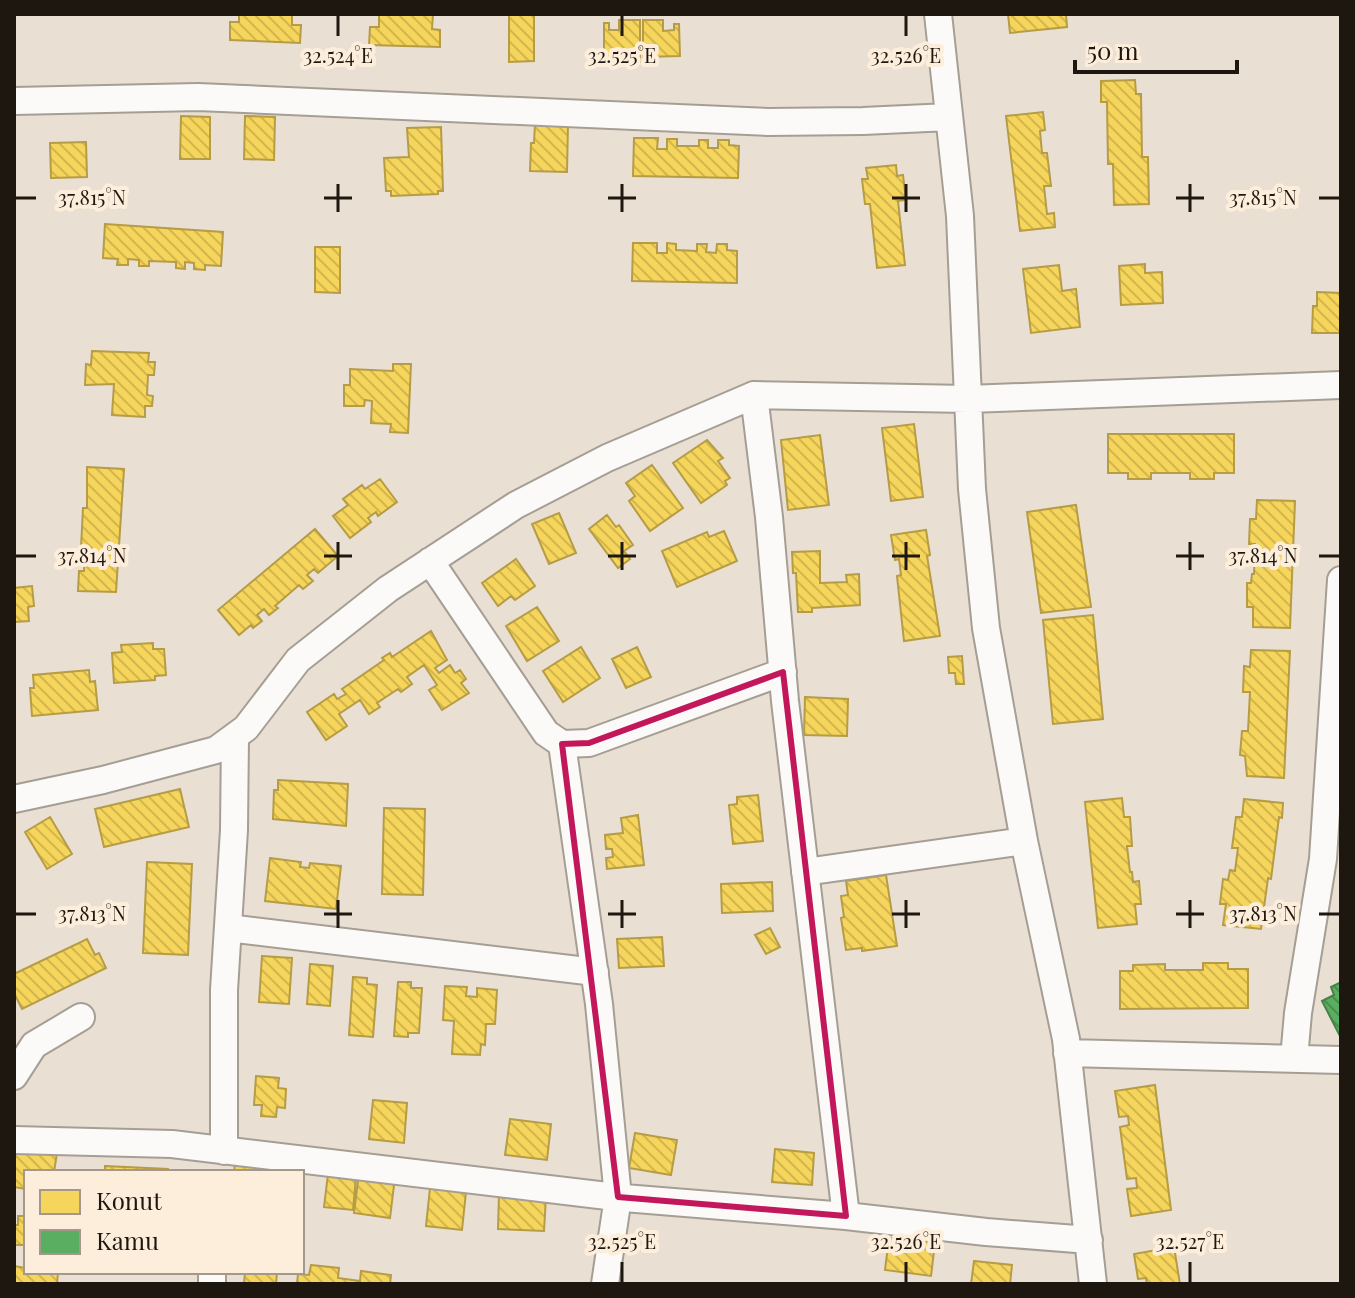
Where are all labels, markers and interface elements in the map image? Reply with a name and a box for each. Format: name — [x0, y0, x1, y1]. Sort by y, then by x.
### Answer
scale bar — [1075, 24, 1237, 74]
text: 50 m — [1087, 34, 1139, 66]
text: 32.524°E — [303, 41, 373, 68]
text: 32.525°E — [588, 41, 656, 68]
text: 32.526°E — [871, 41, 941, 68]
text: 37.815°N — [58, 183, 126, 210]
text: 37.815°N — [1229, 183, 1297, 210]
text: 37.814°N — [57, 541, 127, 568]
text: 37.814°N — [1228, 541, 1298, 568]
text: 37.813°N — [58, 899, 126, 926]
text: 37.813°N — [1229, 899, 1297, 926]
legend — [24, 1170, 304, 1274]
text: Konut — [96, 1184, 162, 1216]
text: Kamu — [96, 1224, 159, 1256]
text: 32.525°E — [588, 1227, 656, 1254]
text: 32.526°E — [871, 1227, 941, 1254]
text: 32.527°E — [1156, 1227, 1224, 1254]

